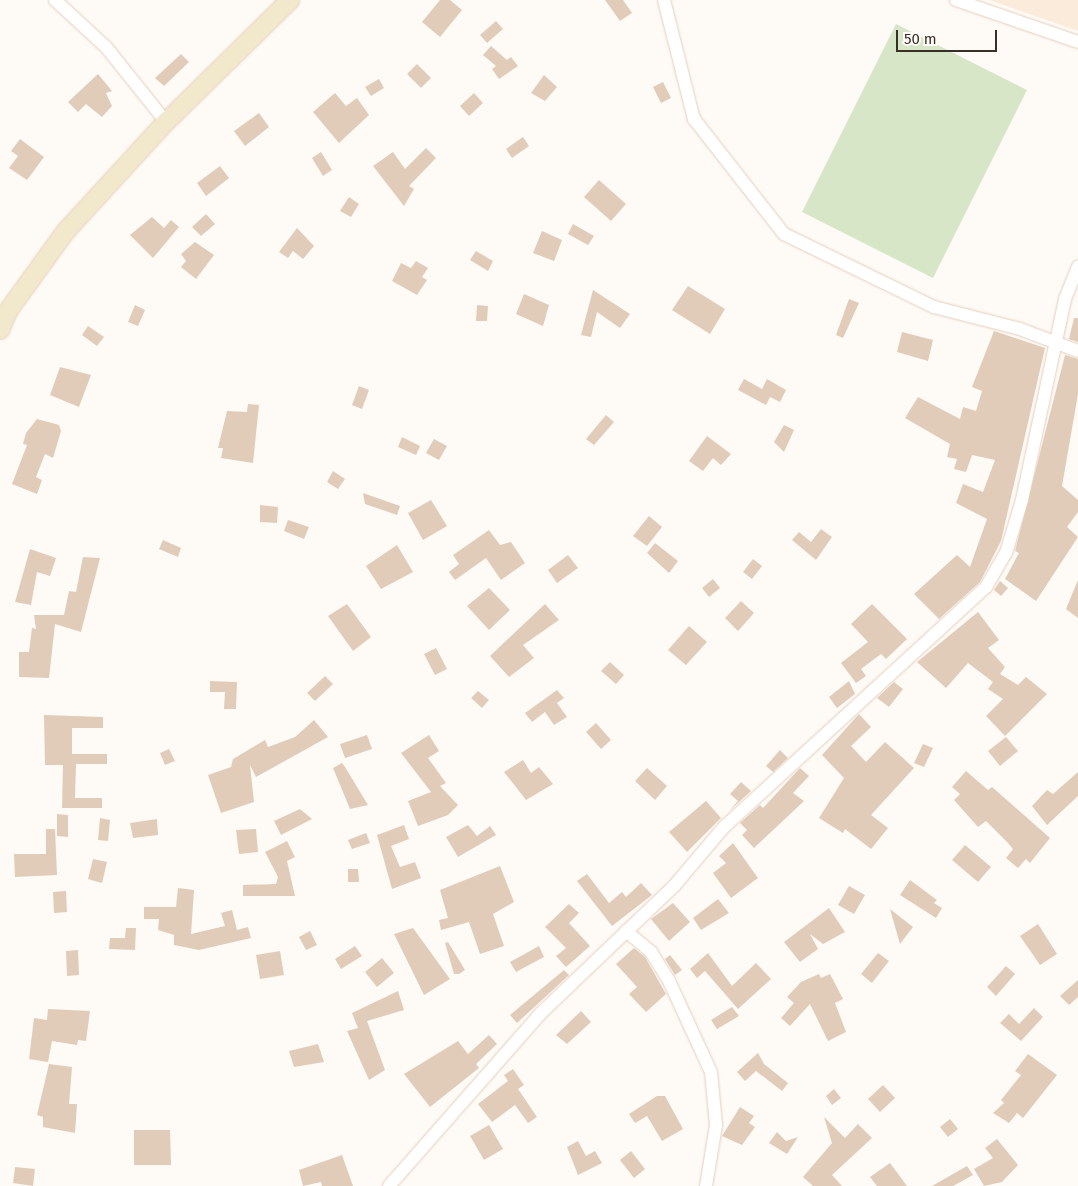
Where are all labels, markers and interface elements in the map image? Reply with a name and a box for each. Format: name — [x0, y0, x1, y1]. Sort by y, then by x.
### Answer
scale bar — [898, 20, 999, 52]
text: 50 m — [904, 30, 937, 48]

